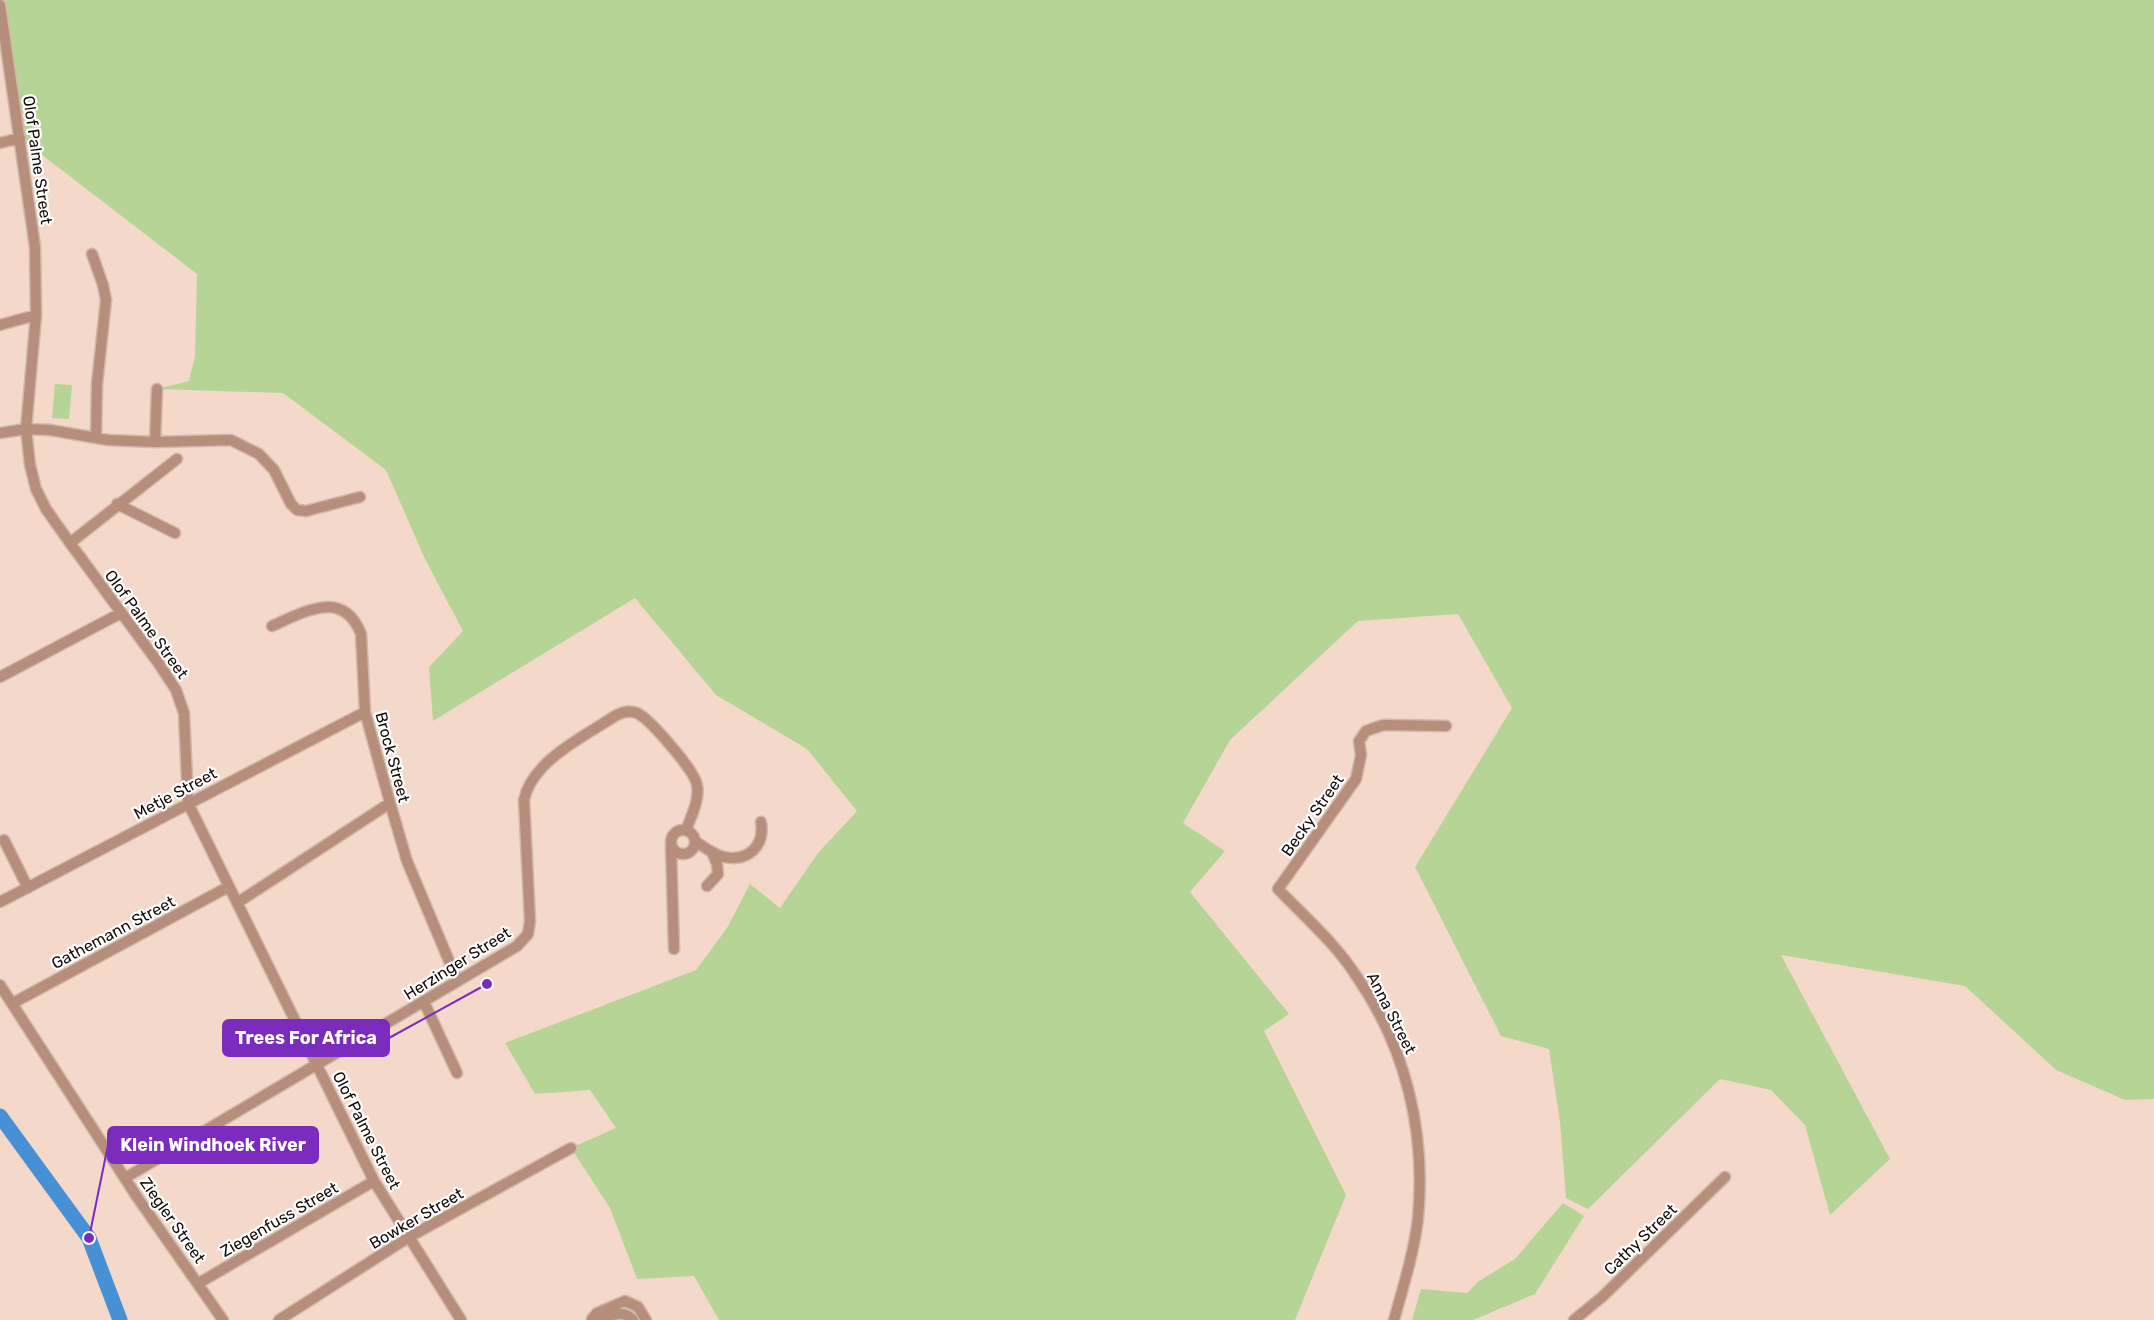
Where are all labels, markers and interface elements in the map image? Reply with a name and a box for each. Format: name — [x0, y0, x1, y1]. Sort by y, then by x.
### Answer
street label: Olof Palme Street — [19, 95, 56, 226]
street label: Olof Palme Street — [101, 566, 192, 682]
street label: Brock Street — [371, 710, 414, 804]
street label: Metje Street — [131, 764, 220, 823]
street label: Becky Street — [1277, 771, 1348, 860]
street label: Gathemann Street — [48, 892, 178, 973]
street label: Herzinger Street — [400, 923, 514, 1004]
street label: Anna Street — [1363, 969, 1420, 1057]
callout: Trees For Africa — [223, 1020, 389, 1056]
text: Trees For Africa — [235, 1027, 377, 1049]
street label: Olof Palme Street — [329, 1068, 404, 1192]
callout: Klein Windhoek River — [108, 1127, 318, 1163]
text: Klein Windhoek River — [120, 1134, 306, 1156]
street label: Ziegler Street — [136, 1174, 209, 1267]
street label: Ziegenfuss Street — [217, 1178, 342, 1261]
street label: Bowker Street — [366, 1184, 467, 1253]
street label: Cathy Street — [1600, 1200, 1681, 1279]

